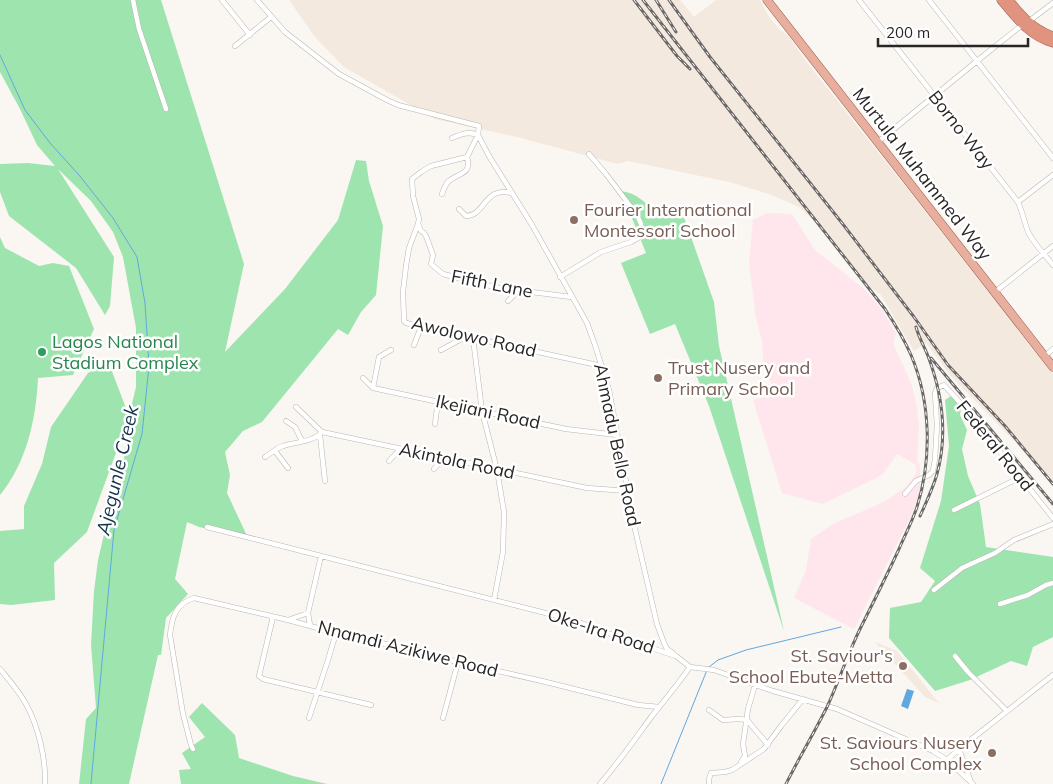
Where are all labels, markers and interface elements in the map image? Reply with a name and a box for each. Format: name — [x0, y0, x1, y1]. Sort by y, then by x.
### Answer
scale bar — [878, 15, 1028, 47]
text: 200 m — [886, 23, 930, 42]
street label: Murtula Muhammed Way — [848, 83, 997, 265]
street label: Borno Way — [923, 86, 1000, 174]
place label: Fourier International Montessori School — [584, 198, 752, 242]
marker: Fourier International Montessori School — [568, 214, 580, 226]
street label: Fifth Lane — [449, 264, 535, 303]
street label: Awolowo Road — [409, 311, 539, 362]
place label: Lagos National Stadium Complex — [52, 330, 199, 374]
marker: Lagos National Stadium Complex — [36, 346, 48, 358]
place label: Trust Nusery and Primary School — [668, 356, 810, 400]
street label: Ahmadu Bello Road — [589, 361, 646, 528]
marker: Trust Nusery and Primary School — [652, 372, 664, 384]
street label: Ikejiani Road — [434, 389, 543, 434]
street label: Federal Road — [952, 396, 1039, 496]
water label: Ajegunle Creek — [90, 402, 144, 538]
street label: Akintola Road — [397, 437, 517, 484]
street label: Oke-Ira Road — [545, 602, 658, 659]
street label: Nnamdi Azikiwe Road — [316, 615, 501, 682]
place label: St. Saviour's School Ebute-Metta — [729, 644, 893, 688]
marker: St. Saviour's School Ebute-Metta — [897, 660, 909, 672]
place label: St. Saviours Nusery School Complex — [820, 731, 982, 775]
marker: St. Saviours Nusery School Complex — [986, 747, 998, 759]

